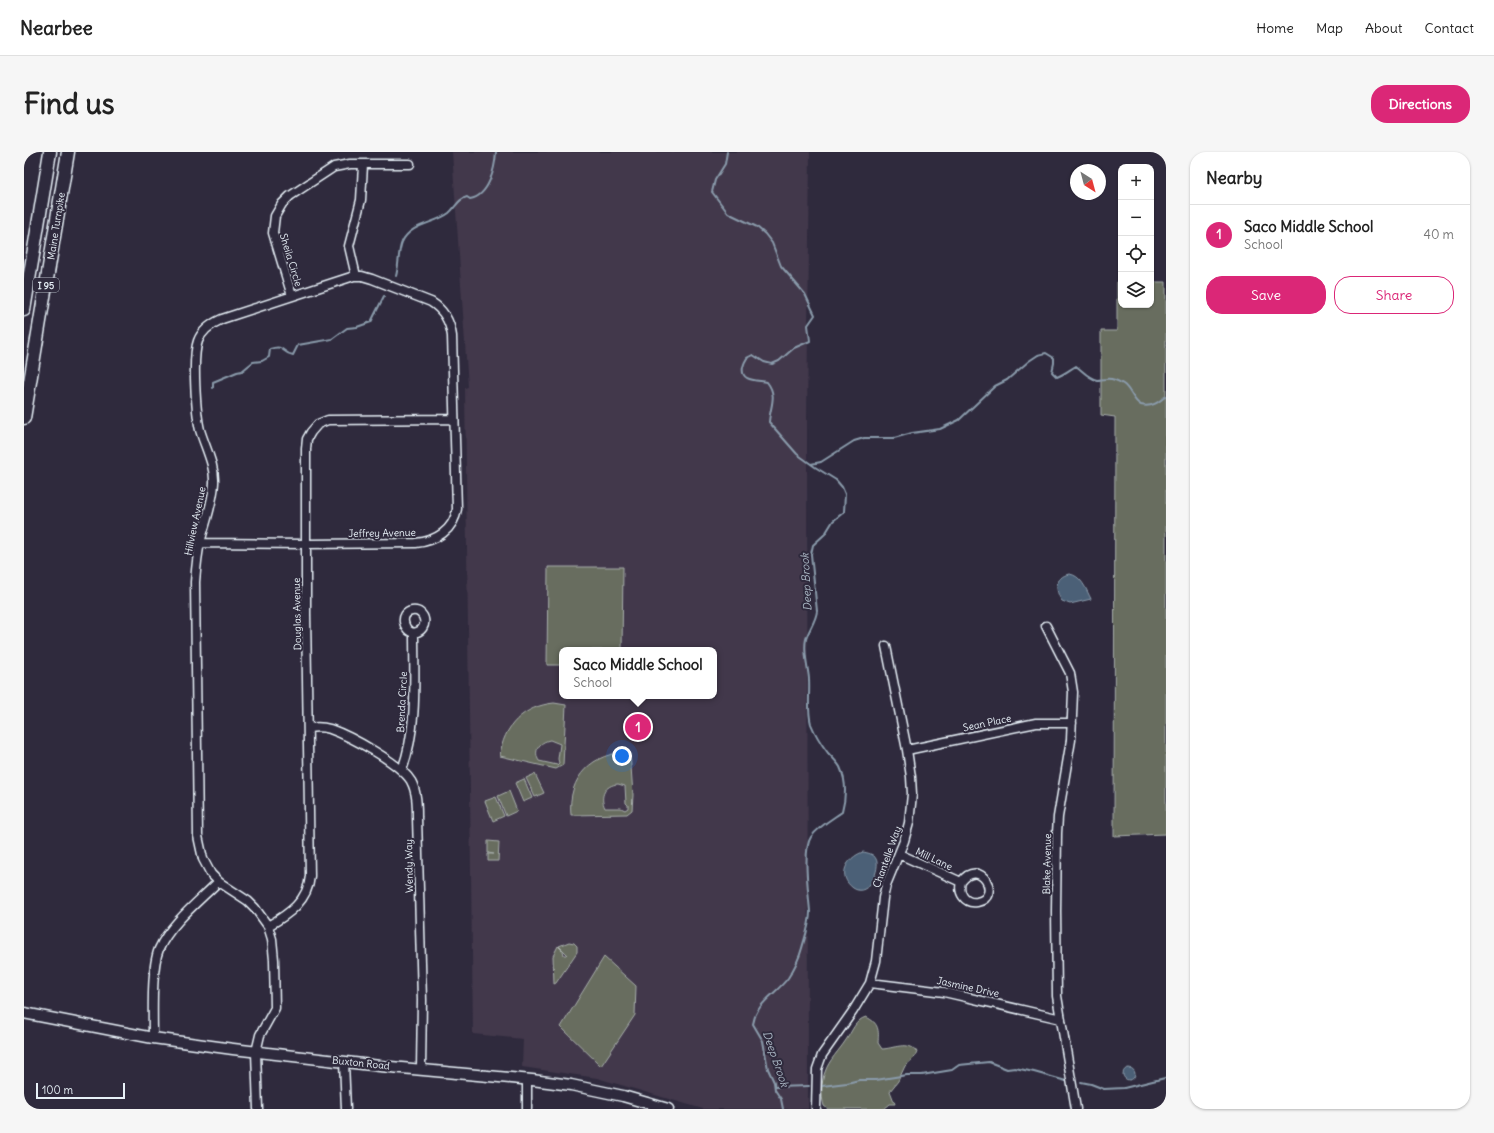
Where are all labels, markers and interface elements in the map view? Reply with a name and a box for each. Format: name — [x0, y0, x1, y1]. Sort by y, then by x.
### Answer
text: Nearbee — [20, 16, 93, 40]
text: Home — [1256, 19, 1294, 37]
text: Map — [1316, 19, 1343, 37]
text: About — [1365, 19, 1403, 37]
text: Contact — [1425, 19, 1474, 37]
button: Directions — [1371, 85, 1470, 123]
text: Find us — [24, 86, 115, 122]
north arrow — [1070, 164, 1106, 200]
map controls — [1118, 164, 1154, 308]
button: + — [1118, 164, 1154, 200]
text: Nearby — [1206, 167, 1262, 189]
street label: Maine Turnpike — [44, 191, 68, 261]
button: − — [1118, 200, 1154, 236]
text: Saco Middle School — [1244, 217, 1373, 236]
text: 1 — [1216, 226, 1222, 243]
text: 40 m — [1423, 226, 1454, 243]
street label: Sheila Circle — [277, 232, 305, 288]
button: locate — [1118, 236, 1154, 272]
text: School — [1244, 236, 1283, 253]
button: layers — [1118, 272, 1154, 308]
button: Save — [1206, 276, 1326, 314]
button: Share — [1334, 276, 1454, 314]
road number: I 95 — [33, 278, 59, 292]
street label: Hillview Avenue — [181, 485, 209, 557]
street label: Jeffrey Avenue — [348, 526, 416, 540]
water label: Deep Brook — [797, 551, 815, 611]
street label: Douglas Avenue — [290, 578, 304, 650]
popup — [559, 647, 717, 699]
text: Saco Middle School — [573, 655, 703, 674]
street label: Brenda Circle — [394, 671, 410, 733]
text: School — [573, 674, 612, 691]
pin: 1 — [625, 712, 651, 742]
street label: Sean Place — [962, 712, 1012, 734]
your location — [612, 746, 632, 766]
street label: Chantelle Way — [870, 824, 904, 890]
street label: Blake Avenue — [1040, 833, 1054, 895]
street label: Wendy Way — [402, 839, 416, 893]
street label: Mill Lane — [913, 845, 955, 873]
street label: Jasmine Drive — [936, 974, 1000, 1000]
water label: Deep Brook — [760, 1029, 793, 1090]
street label: Buxton Road — [332, 1054, 391, 1073]
scale bar — [36, 1081, 125, 1100]
text: 100 m — [42, 1083, 73, 1097]

